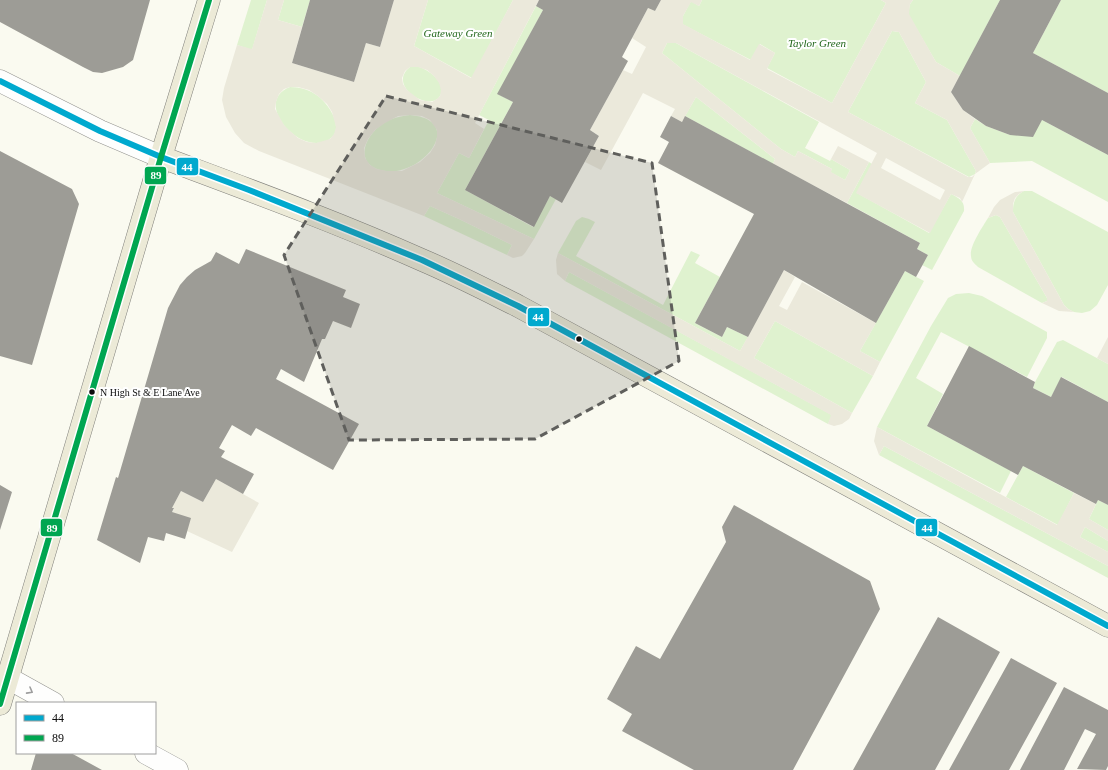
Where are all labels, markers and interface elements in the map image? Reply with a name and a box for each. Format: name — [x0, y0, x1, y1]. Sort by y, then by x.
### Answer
park label: Gateway Green — [424, 27, 493, 39]
park label: Taylor Green — [788, 37, 847, 49]
line badge: 44 — [176, 157, 199, 176]
text: 44 — [182, 161, 193, 173]
line badge: 89 — [144, 166, 167, 185]
text: 89 — [151, 169, 162, 181]
line badge: 44 — [527, 307, 550, 327]
text: 44 — [533, 311, 544, 323]
unlabelled marker — [574, 334, 584, 344]
marker: N High St & E Lane Ave — [87, 387, 97, 397]
place label: N High St & E Lane Ave — [100, 387, 200, 398]
line badge: 89 — [40, 518, 63, 537]
line badge: 44 — [915, 518, 938, 537]
text: 89 — [47, 522, 58, 534]
text: 44 — [922, 522, 933, 534]
one-way arrow — [26, 686, 34, 693]
legend — [16, 702, 156, 754]
text: 44 — [52, 711, 64, 725]
text: 89 — [52, 731, 64, 745]

